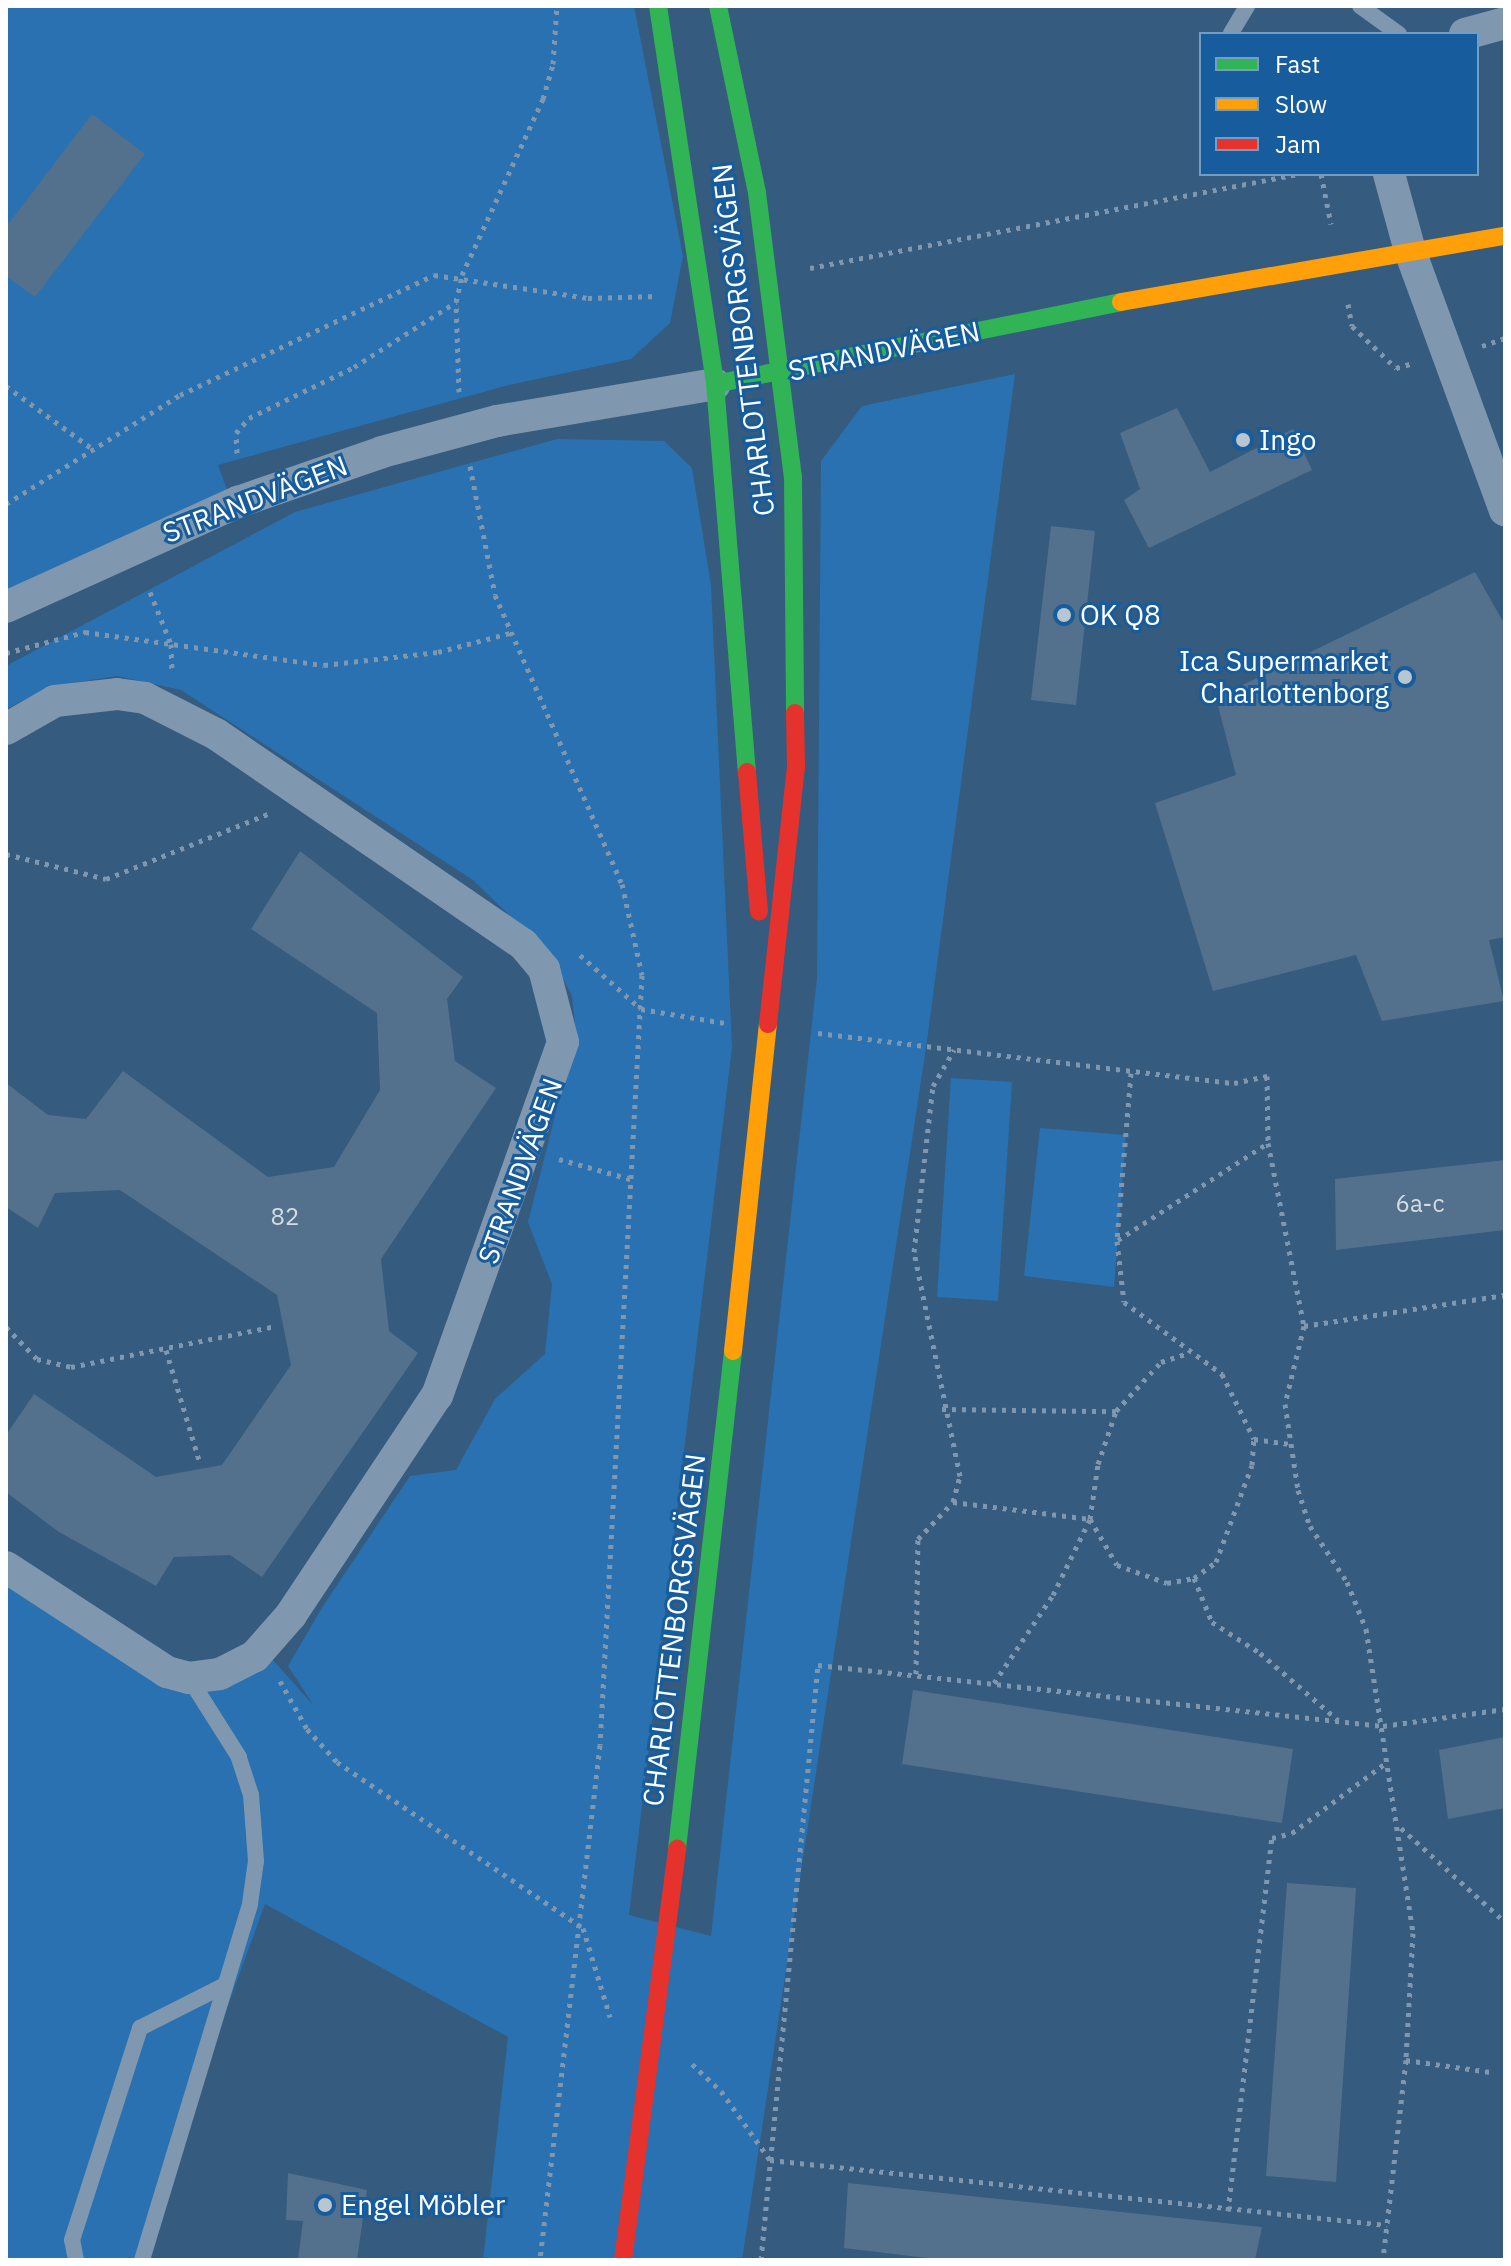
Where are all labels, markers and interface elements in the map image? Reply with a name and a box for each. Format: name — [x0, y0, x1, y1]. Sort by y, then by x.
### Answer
legend — [1199, 32, 1479, 176]
text: Fast — [1275, 48, 1320, 80]
text: Slow — [1275, 88, 1327, 120]
text: Jam — [1275, 128, 1321, 160]
street label: CHARLOTTENBORGSVÄGEN — [705, 162, 781, 518]
street label: STRANDVÄGEN — [785, 314, 983, 388]
place label: Ingo — [1259, 423, 1316, 457]
marker: Ingo — [1234, 431, 1252, 449]
street label: STRANDVÄGEN — [158, 448, 352, 550]
place label: OK Q8 — [1080, 598, 1161, 632]
marker: OK Q8 — [1055, 606, 1073, 624]
place label: Ica Supermarket Charlottenborg — [1179, 644, 1389, 710]
marker: Ica Supermarket Charlottenborg — [1396, 668, 1414, 686]
street label: STRANDVÄGEN — [471, 1074, 569, 1268]
house number: 6a-c — [1396, 1190, 1444, 1218]
house number: 82 — [271, 1203, 299, 1231]
street label: CHARLOTTENBORGSVÄGEN — [636, 1452, 712, 1808]
place label: Engel Möbler — [341, 2188, 505, 2222]
marker: Engel Möbler — [316, 2196, 334, 2214]

